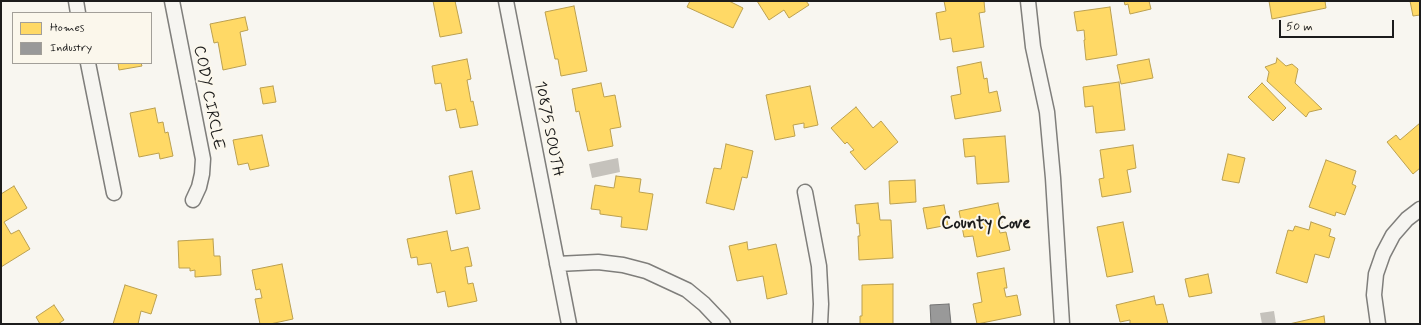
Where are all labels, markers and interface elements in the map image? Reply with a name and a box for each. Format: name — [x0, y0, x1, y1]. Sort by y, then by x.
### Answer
legend — [12, 12, 152, 64]
scale bar — [1281, 12, 1396, 38]
text: 50 m — [1286, 19, 1313, 35]
text: Homes — [50, 20, 85, 36]
text: Industry — [50, 40, 92, 56]
street label: CODY CIRCLE — [188, 44, 228, 152]
street label: 10875 SOUTH — [529, 80, 567, 178]
district label: County Cove — [941, 214, 1031, 234]

